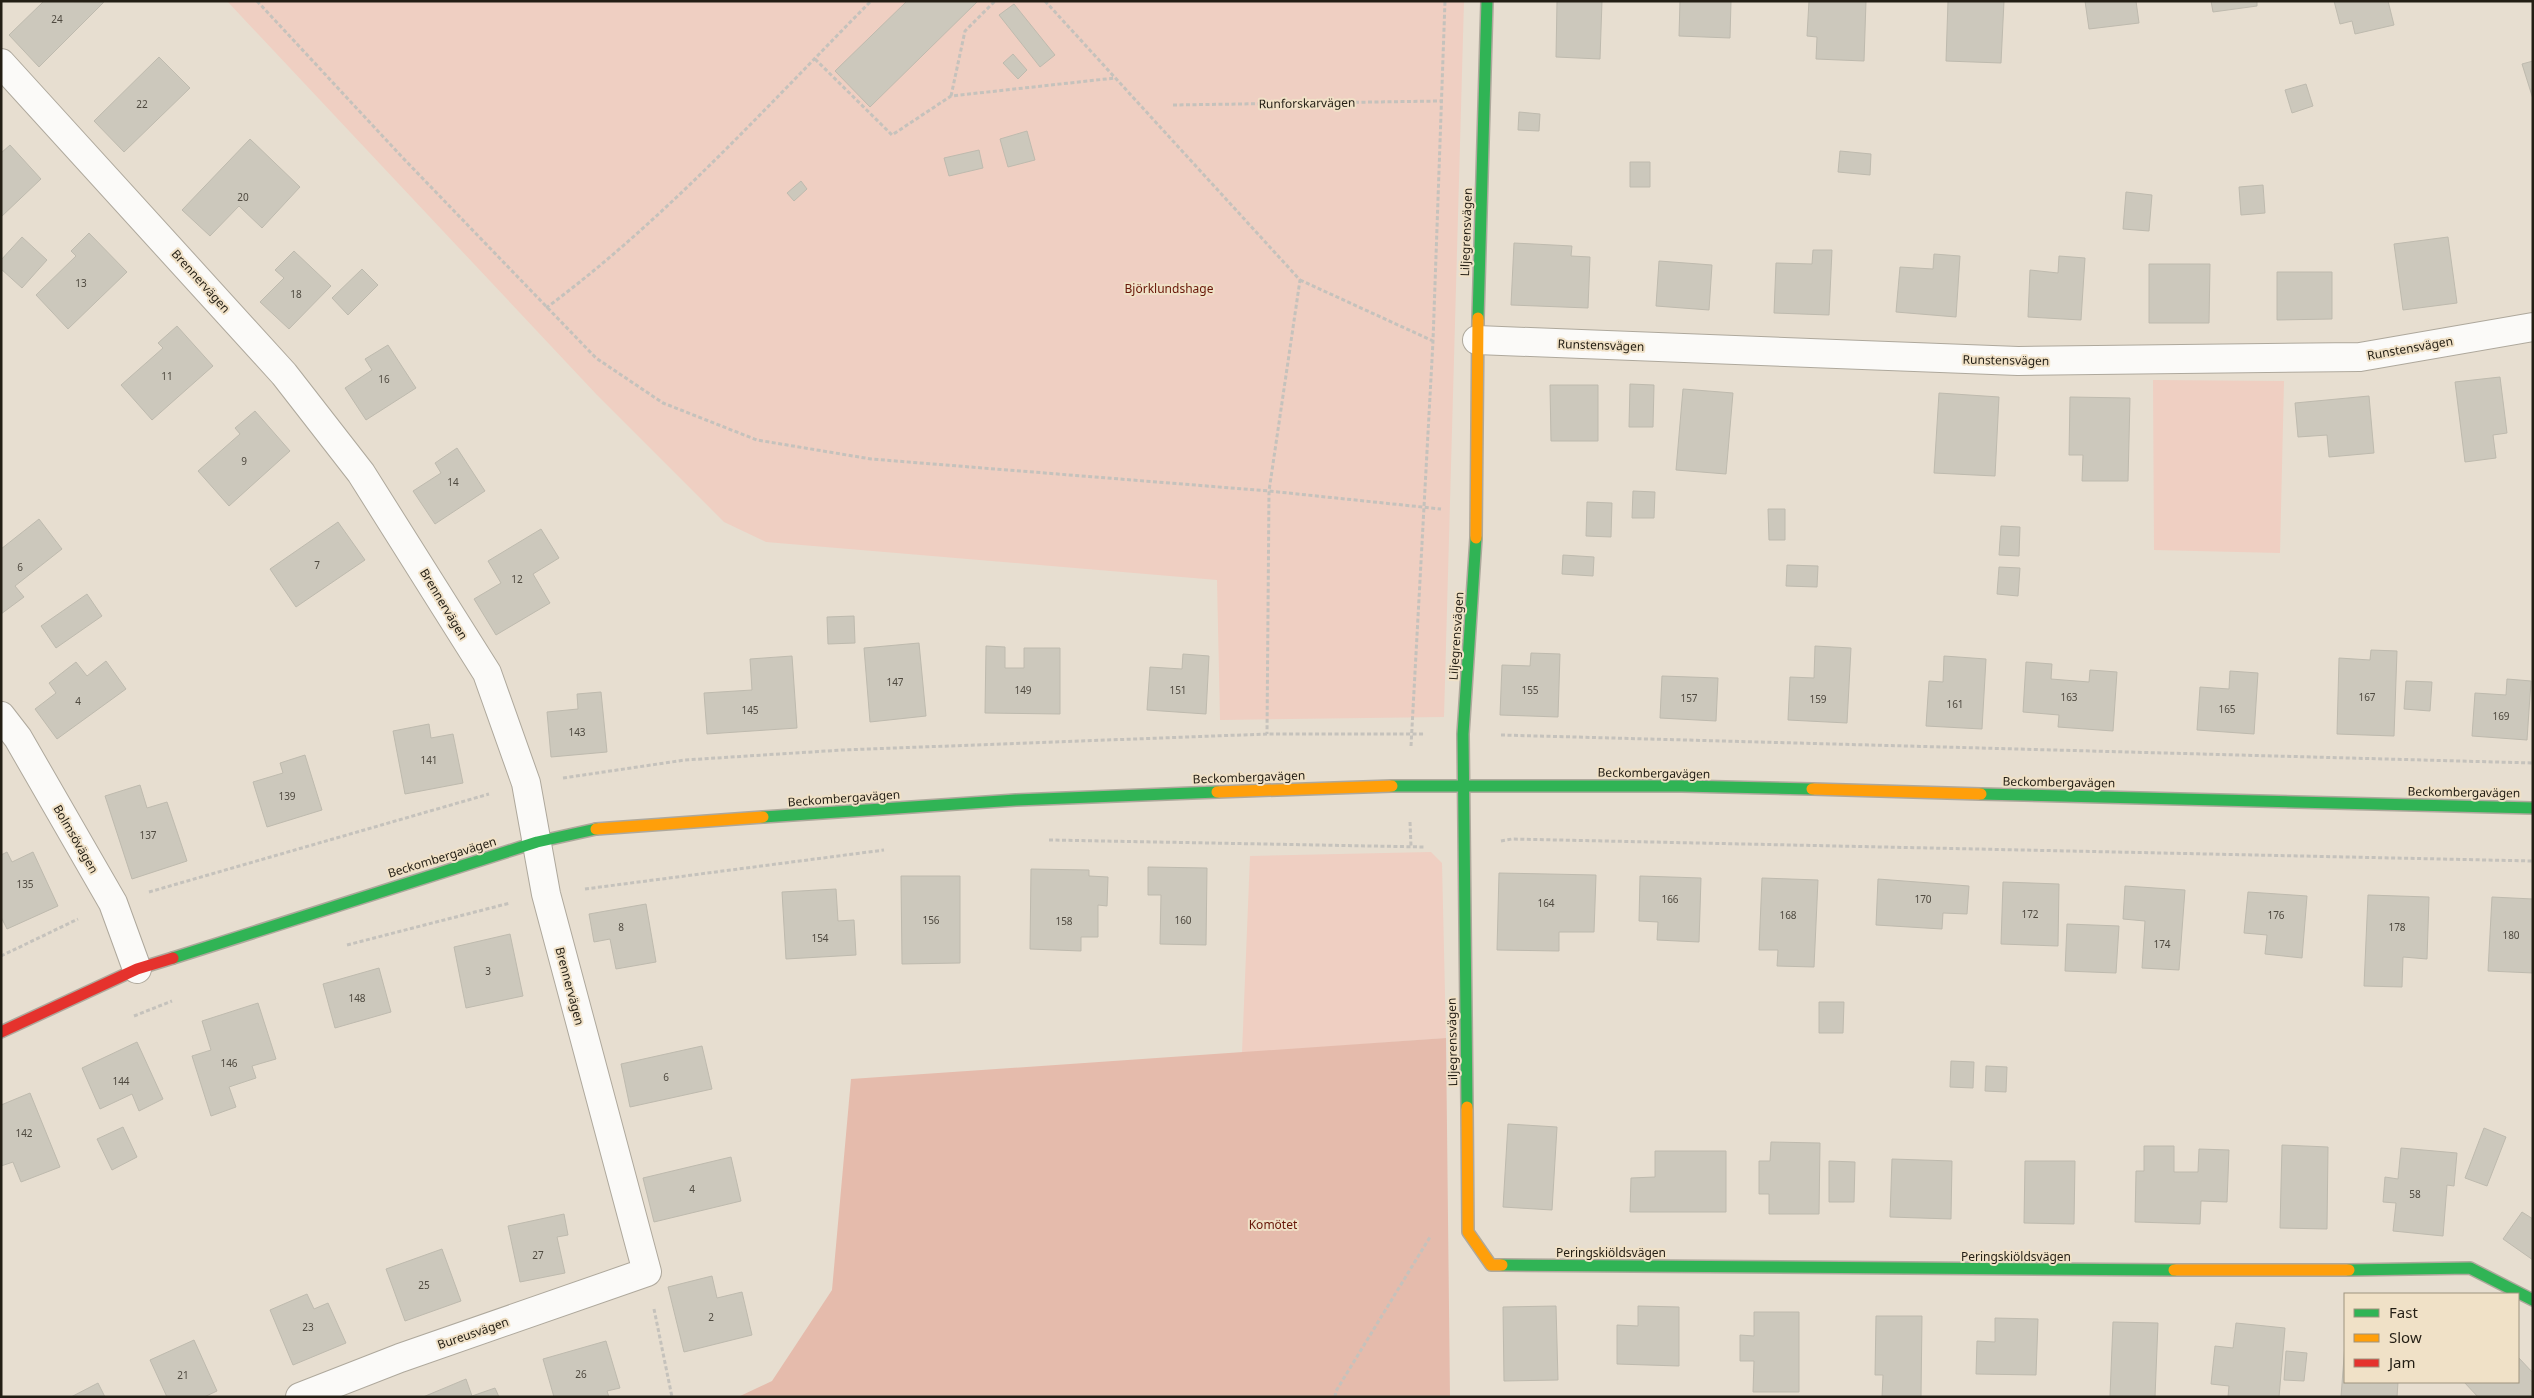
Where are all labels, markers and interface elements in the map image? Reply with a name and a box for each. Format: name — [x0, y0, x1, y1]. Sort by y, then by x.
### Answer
house number: 24 — [51, 12, 63, 26]
street label: Runforskarvägen — [1258, 94, 1356, 112]
house number: 22 — [136, 97, 148, 111]
street label: Liljegrensvägen — [1456, 187, 1476, 277]
house number: 20 — [237, 190, 249, 204]
street label: Brennervägen — [168, 245, 234, 317]
house number: 13 — [75, 276, 87, 290]
park label: Björklundshage — [1125, 280, 1214, 297]
house number: 18 — [290, 287, 302, 301]
street label: Runstensvägen — [2366, 332, 2454, 364]
street label: Runstensvägen — [1557, 335, 1645, 355]
street label: Runstensvägen — [1963, 351, 2049, 369]
house number: 11 — [161, 369, 173, 383]
house number: 16 — [378, 372, 390, 386]
house number: 9 — [241, 454, 247, 468]
house number: 14 — [447, 475, 459, 489]
house number: 7 — [314, 558, 320, 572]
house number: 6 — [17, 560, 23, 574]
street label: Brennervägen — [416, 565, 472, 643]
house number: 12 — [511, 572, 523, 586]
street label: Liljegrensvägen — [1444, 591, 1468, 681]
house number: 147 — [886, 675, 904, 689]
house number: 149 — [1014, 683, 1032, 697]
house number: 151 — [1169, 683, 1187, 697]
house number: 155 — [1521, 683, 1539, 697]
house number: 163 — [2060, 690, 2078, 704]
house number: 167 — [2358, 690, 2376, 704]
house number: 157 — [1680, 691, 1698, 705]
house number: 159 — [1809, 692, 1827, 706]
house number: 4 — [75, 694, 81, 708]
house number: 161 — [1946, 697, 1964, 711]
house number: 165 — [2218, 702, 2236, 716]
house number: 145 — [741, 703, 759, 717]
house number: 169 — [2492, 709, 2510, 723]
house number: 143 — [568, 725, 586, 739]
house number: 141 — [420, 753, 438, 767]
street label: Beckombergavägen — [1598, 764, 1710, 782]
street label: Beckombergavägen — [1192, 767, 1306, 787]
street label: Beckombergavägen — [2003, 773, 2115, 791]
street label: Beckombergavägen — [2408, 783, 2520, 801]
street label: Beckombergavägen — [787, 786, 901, 810]
house number: 139 — [278, 789, 296, 803]
street label: Bolmsövägen — [50, 802, 102, 876]
house number: 137 — [139, 828, 157, 842]
street label: Beckombergavägen — [386, 832, 498, 882]
house number: 135 — [16, 877, 34, 891]
house number: 166 — [1661, 892, 1679, 906]
house number: 170 — [1914, 892, 1932, 906]
house number: 164 — [1537, 896, 1555, 910]
house number: 172 — [2021, 907, 2039, 921]
house number: 168 — [1779, 908, 1797, 922]
house number: 176 — [2267, 908, 2285, 922]
house number: 156 — [922, 913, 940, 927]
house number: 160 — [1174, 913, 1192, 927]
house number: 158 — [1055, 914, 1073, 928]
house number: 8 — [618, 920, 624, 934]
house number: 178 — [2388, 920, 2406, 934]
house number: 180 — [2502, 928, 2520, 942]
house number: 154 — [811, 931, 829, 945]
house number: 174 — [2153, 937, 2171, 951]
street label: Brennervägen — [551, 945, 589, 1027]
house number: 3 — [485, 964, 491, 978]
house number: 148 — [348, 991, 366, 1005]
street label: Liljegrensvägen — [1443, 997, 1461, 1087]
house number: 146 — [220, 1056, 238, 1070]
house number: 6 — [663, 1070, 669, 1084]
house number: 144 — [112, 1074, 130, 1088]
house number: 142 — [15, 1126, 33, 1140]
house number: 4 — [689, 1182, 695, 1196]
house number: 58 — [2409, 1187, 2421, 1201]
park label: Komötet — [1249, 1216, 1298, 1233]
street label: Peringskiöldsvägen — [1556, 1244, 1666, 1261]
house number: 27 — [532, 1248, 544, 1262]
street label: Peringskiöldsvägen — [1961, 1248, 2071, 1265]
house number: 25 — [418, 1278, 430, 1292]
legend — [2344, 1293, 2519, 1383]
text: Fast — [2389, 1302, 2418, 1322]
house number: 2 — [708, 1310, 714, 1324]
street label: Bureusvägen — [435, 1313, 511, 1353]
house number: 23 — [302, 1320, 314, 1334]
text: Slow — [2389, 1327, 2422, 1347]
text: Jam — [2387, 1352, 2416, 1372]
house number: 26 — [575, 1367, 587, 1381]
house number: 21 — [177, 1368, 189, 1382]

